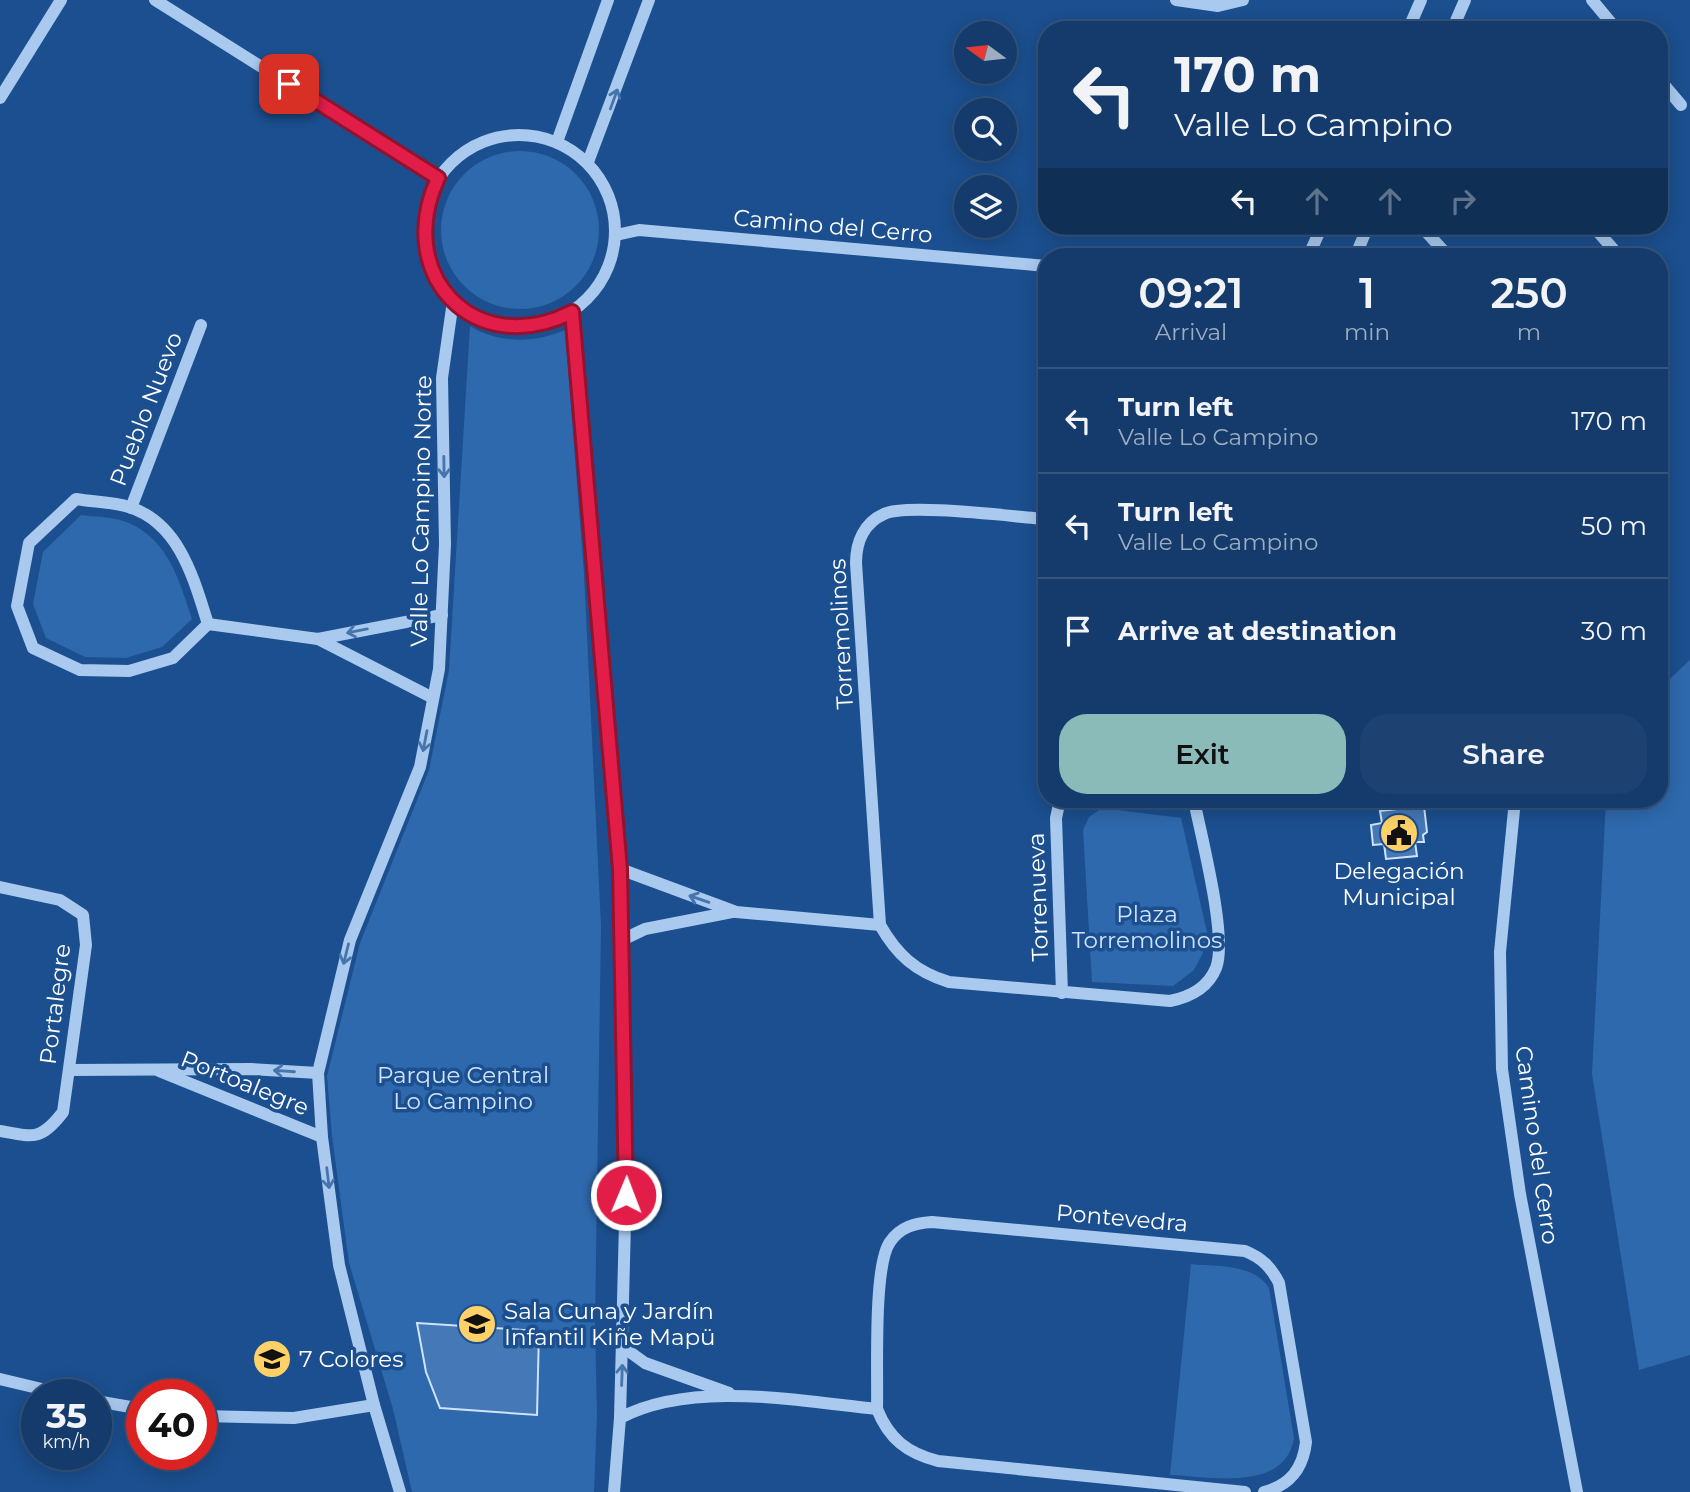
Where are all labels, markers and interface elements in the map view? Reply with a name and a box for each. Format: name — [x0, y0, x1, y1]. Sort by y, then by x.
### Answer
north arrow — [954, 21, 1017, 84]
map controls — [954, 21, 1017, 238]
text: 170 m — [1174, 45, 1321, 104]
icon: left — [1059, 49, 1150, 140]
pin — [259, 54, 319, 114]
icon: arrive — [270, 65, 308, 103]
one-way arrow — [608, 88, 621, 110]
button: search — [954, 98, 1017, 161]
text: Valle Lo Campino — [1174, 105, 1453, 144]
button: layers — [954, 175, 1017, 238]
icon: left — [1225, 182, 1263, 220]
icon: ahead — [1298, 182, 1336, 220]
icon: ahead — [1371, 182, 1409, 220]
icon: right — [1444, 182, 1482, 220]
street label: Camino del Cerro — [732, 203, 934, 249]
text: 09:21 — [1138, 267, 1244, 319]
text: 1 — [1359, 267, 1375, 319]
text: 250 — [1490, 267, 1568, 319]
text: Arrival — [1155, 318, 1227, 346]
text: min — [1344, 318, 1390, 346]
text: m — [1517, 318, 1541, 346]
street label: Pueblo Nuevo — [104, 328, 188, 490]
street label: Valle Lo Campino Norte — [405, 375, 437, 647]
text: Turn left — [1118, 391, 1234, 423]
icon: left — [1059, 402, 1097, 440]
text: 170 m — [1571, 405, 1647, 437]
text: Valle Lo Campino — [1118, 423, 1318, 451]
one-way arrow — [437, 455, 450, 478]
text: Turn left — [1118, 496, 1234, 528]
icon: left — [1059, 507, 1097, 545]
text: 50 m — [1581, 510, 1647, 542]
text: Valle Lo Campino — [1118, 528, 1318, 556]
street label: Torremolinos — [823, 558, 859, 710]
icon: arrive — [1059, 612, 1097, 650]
text: Arrive at destination — [1118, 615, 1397, 647]
text: 30 m — [1581, 615, 1647, 647]
one-way arrow — [346, 625, 369, 639]
button: Exit — [1059, 714, 1346, 794]
button: Share — [1360, 714, 1647, 794]
one-way arrow — [417, 729, 431, 752]
public building icon: Delegación Municipal — [1378, 812, 1420, 854]
street label: Torrenueva — [1022, 832, 1054, 962]
place label: Delegación Municipal — [1333, 857, 1465, 911]
one-way arrow — [688, 892, 710, 904]
park label: Plaza Torremolinos — [1072, 900, 1222, 954]
street label: Portalegre — [34, 942, 76, 1066]
one-way arrow — [339, 943, 352, 965]
street label: Camino del Cerro — [1509, 1044, 1565, 1246]
street label: Portoalegre — [177, 1045, 313, 1121]
park label: Parque Central Lo Campino — [377, 1061, 549, 1115]
one-way arrow — [274, 1064, 296, 1077]
position arrow — [589, 1158, 663, 1232]
one-way arrow — [321, 1166, 334, 1189]
street label: Pontevedra — [1055, 1198, 1189, 1238]
place label: Sala Cuna y Jardín Infantil Kiñe Mapü — [504, 1297, 716, 1351]
school or university icon: Sala Cuna y Jardín Infantil Kiñe Mapü — [456, 1303, 498, 1345]
school or university icon: 7 Colores — [251, 1338, 293, 1380]
place label: 7 Colores — [299, 1345, 403, 1373]
one-way arrow — [615, 1364, 628, 1387]
speed limit sign: 40 — [126, 1379, 217, 1470]
text: 35 — [46, 1394, 87, 1437]
text: km/h — [42, 1431, 91, 1453]

